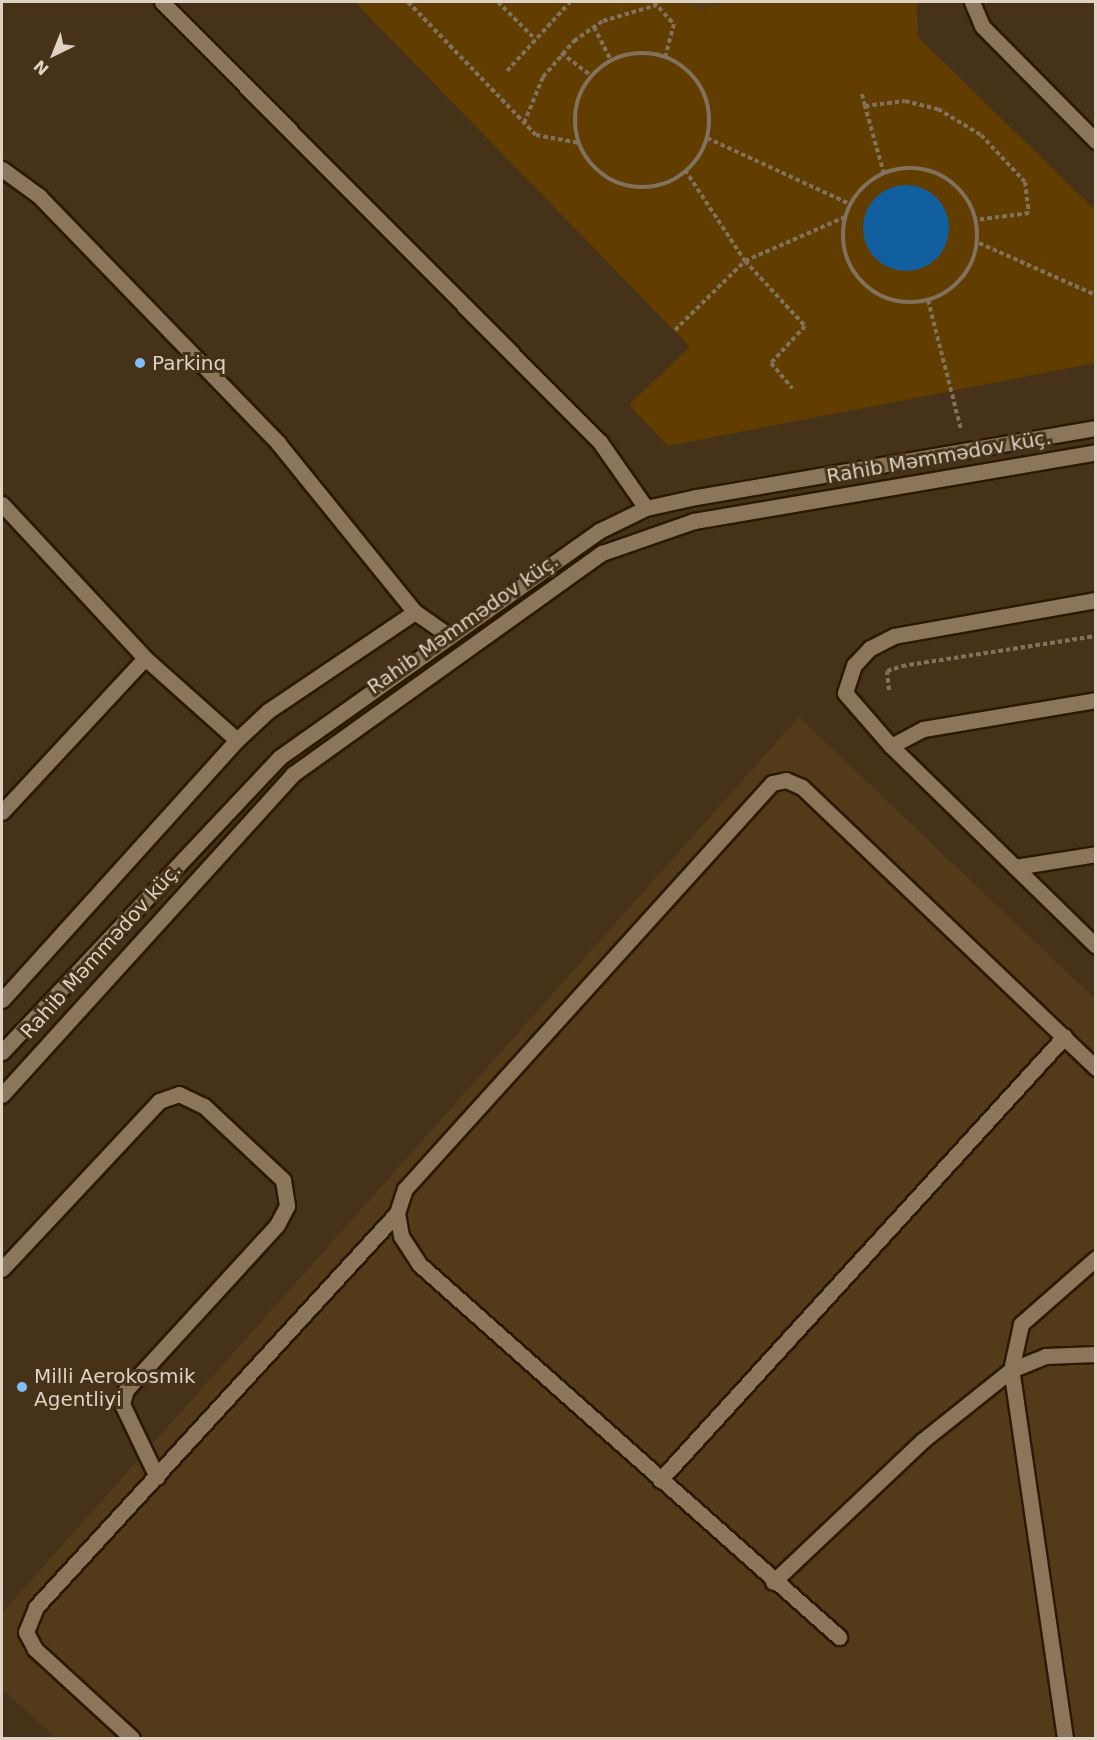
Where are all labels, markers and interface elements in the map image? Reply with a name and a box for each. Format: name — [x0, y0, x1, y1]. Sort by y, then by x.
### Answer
north arrow — [24, 24, 84, 84]
text: N — [30, 56, 53, 79]
place label: Parkinq — [152, 351, 226, 375]
marker: Parkinq — [133, 356, 147, 370]
street label: Rahib Məmmədov küç. — [825, 425, 1053, 489]
street label: Rahib Məmmədov küç. — [363, 549, 563, 699]
street label: Rahib Məmmədov küç. — [16, 858, 186, 1044]
place label: Milli Aerokosmik Agentliyi — [34, 1364, 196, 1411]
marker: Milli Aerokosmik Agentliyi — [15, 1380, 29, 1394]

